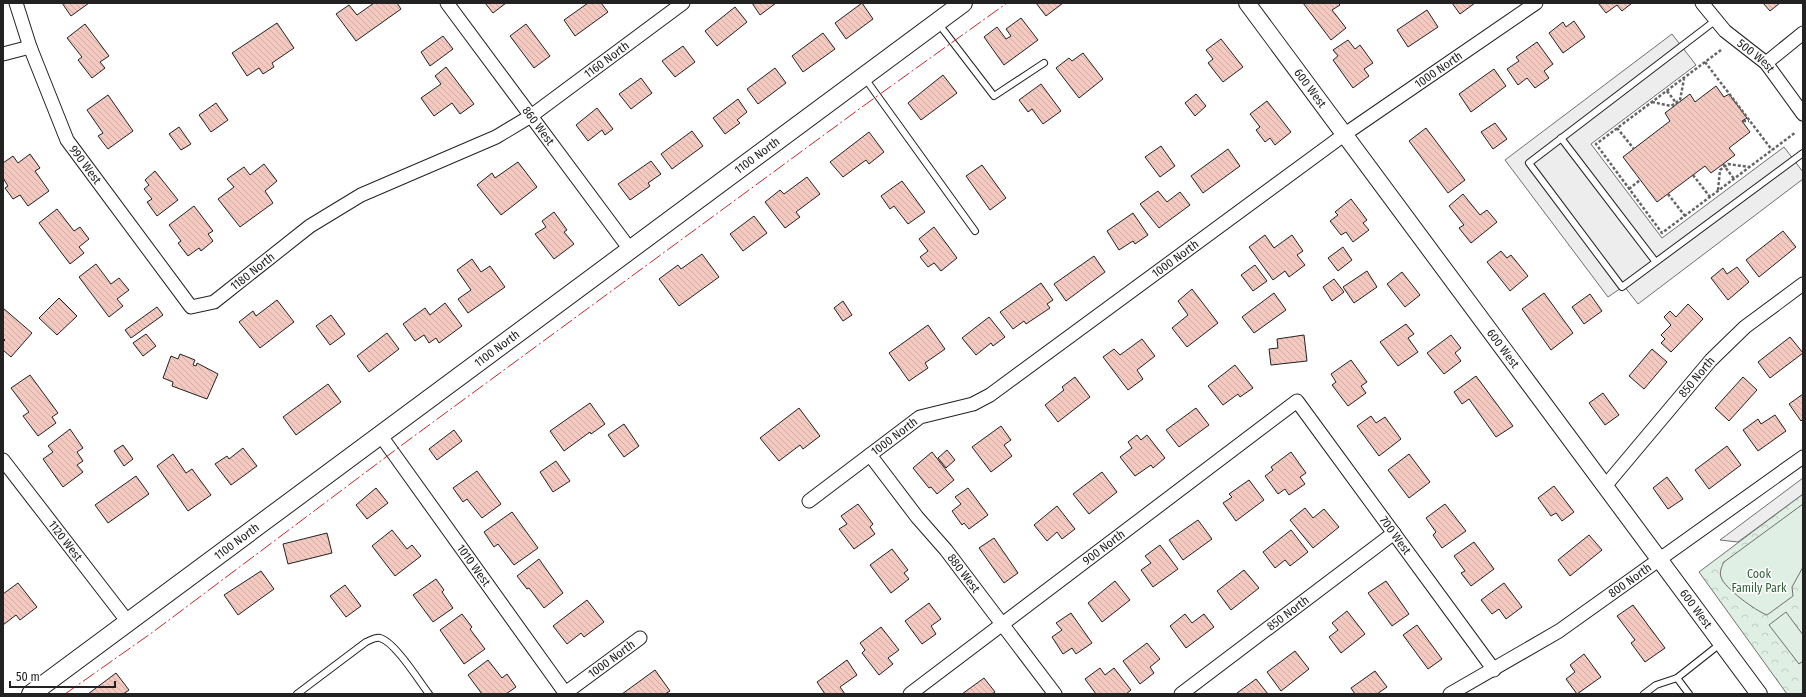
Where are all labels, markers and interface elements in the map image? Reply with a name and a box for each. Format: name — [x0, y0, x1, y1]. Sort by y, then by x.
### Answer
street label: 500 West — [1734, 36, 1778, 75]
street label: 1160 North — [582, 38, 632, 81]
street label: 1000 North — [1412, 49, 1465, 91]
street label: 600 West — [1291, 66, 1329, 111]
street label: 860 West — [519, 104, 557, 148]
street label: 1100 North — [732, 134, 782, 177]
street label: 990 West — [66, 143, 104, 187]
street label: 1000 North — [1149, 237, 1201, 281]
street label: 1180 North — [228, 250, 277, 293]
street label: 600 West — [1484, 326, 1522, 371]
street label: 1100 North — [472, 327, 522, 370]
street label: 850 North — [1676, 354, 1718, 400]
street label: 1000 North — [868, 414, 920, 458]
street label: 700 West — [1377, 514, 1414, 557]
street label: 1120 West — [45, 518, 85, 564]
street label: 1100 North — [211, 520, 262, 563]
street label: 900 North — [1080, 527, 1128, 568]
street label: 1010 West — [454, 542, 493, 589]
street label: 880 West — [945, 551, 983, 596]
street label: 800 North — [1606, 560, 1654, 600]
park label: Cook Family Park — [1731, 567, 1787, 595]
street label: 600 West — [1677, 586, 1715, 631]
street label: 850 North — [1264, 593, 1312, 633]
street label: 1000 North — [585, 637, 638, 681]
scale bar — [10, 663, 115, 689]
text: 50 m — [16, 670, 40, 684]

